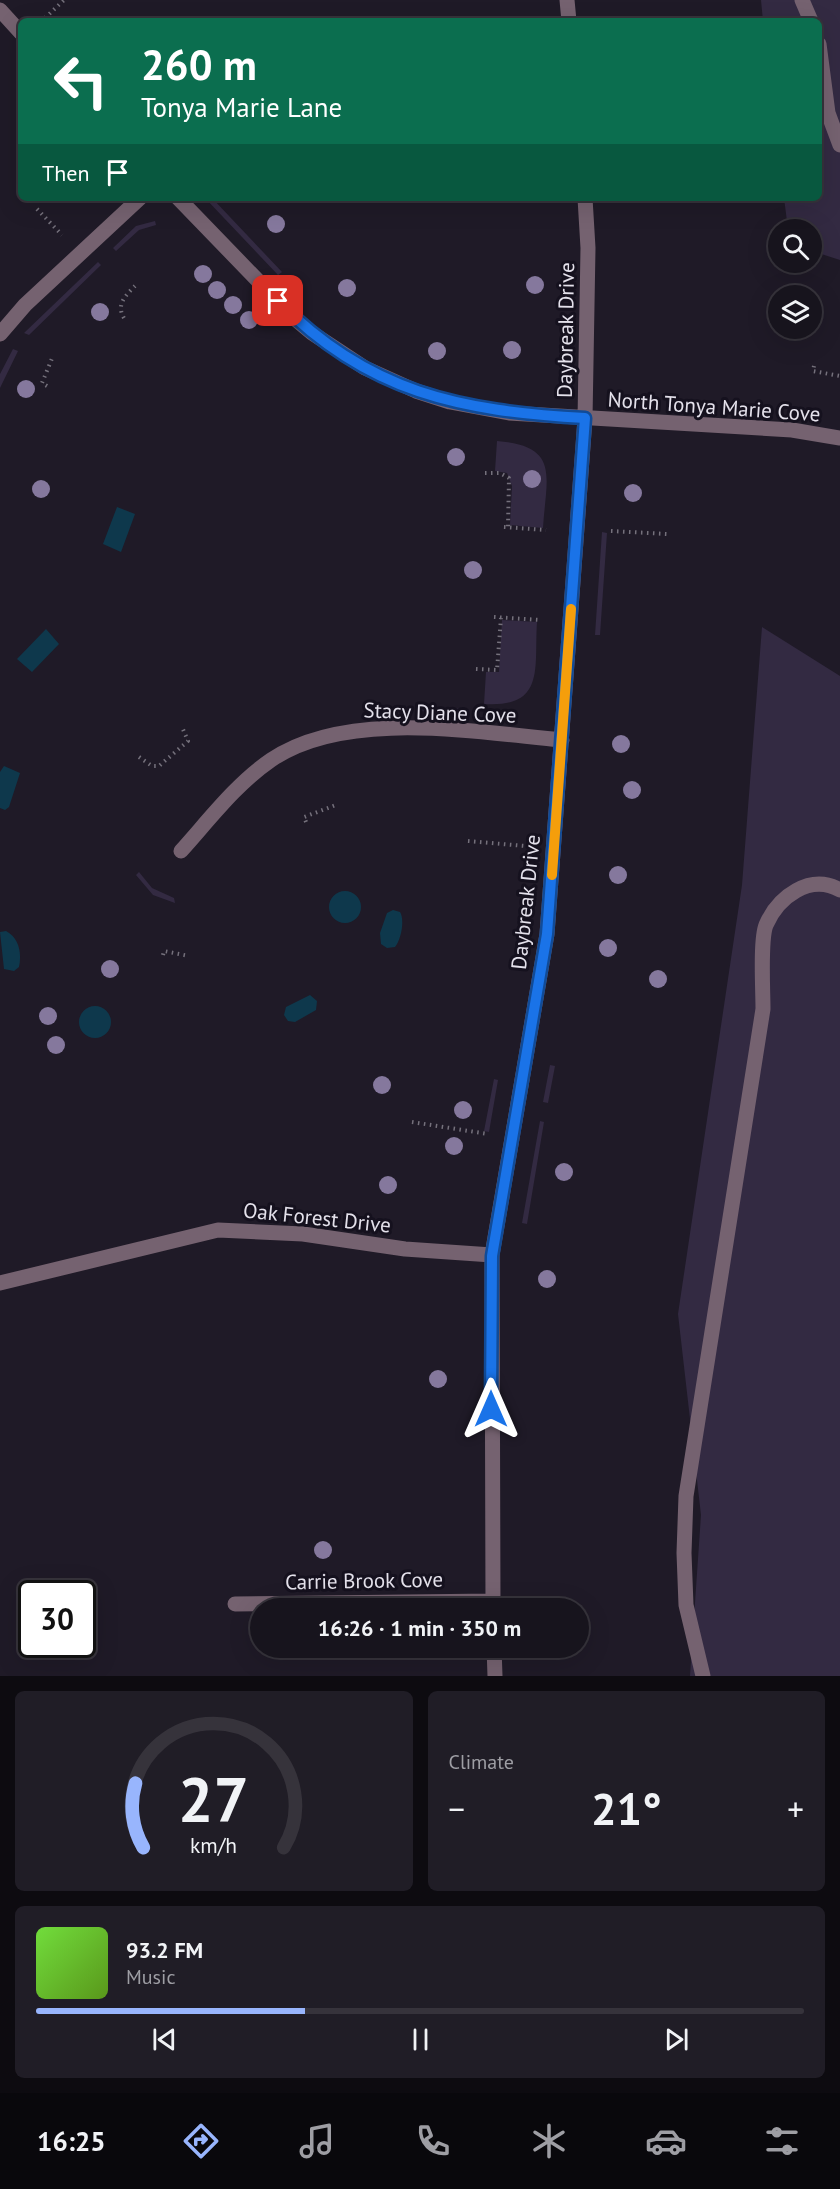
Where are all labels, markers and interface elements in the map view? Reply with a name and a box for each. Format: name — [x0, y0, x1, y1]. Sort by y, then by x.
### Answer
text: 260 m — [141, 37, 257, 92]
icon: left — [42, 42, 120, 120]
text: Tonya Marie Lane — [141, 90, 342, 124]
icon: arrive — [101, 156, 134, 189]
text: Then — [42, 159, 89, 187]
map controls — [768, 219, 822, 339]
button: search — [768, 219, 822, 273]
street label: Daybreak Drive — [551, 262, 580, 398]
pin — [252, 275, 303, 326]
icon: arrive — [261, 284, 294, 317]
button: layers — [768, 285, 822, 339]
street label: North Tonya Marie Cove — [607, 386, 821, 427]
street label: Stacy Diane Cove — [363, 696, 517, 729]
street label: Daybreak Drive — [505, 833, 546, 971]
street label: Oak Forest Drive — [242, 1196, 392, 1239]
position arrow — [459, 1377, 523, 1441]
street label: Carrie Brook Cove — [285, 1566, 443, 1595]
speed limit sign: 30 — [18, 1580, 96, 1658]
text: 16:26 · 1 min · 350 m — [318, 1614, 521, 1642]
text: Climate — [449, 1749, 514, 1775]
text: 27 — [178, 1758, 249, 1839]
text: 21° — [591, 1779, 662, 1837]
text: − — [449, 1787, 465, 1830]
text: + — [787, 1787, 804, 1830]
text: km/h — [190, 1831, 237, 1859]
text: 93.2 FM — [126, 1936, 203, 1964]
text: Music — [126, 1964, 175, 1990]
icon: previous — [148, 2023, 181, 2056]
icon: pause — [404, 2023, 437, 2056]
icon: next — [660, 2023, 693, 2056]
icon: directions — [180, 2120, 222, 2162]
icon: music — [296, 2120, 338, 2162]
icon: phone — [412, 2120, 454, 2162]
icon: climate — [528, 2120, 570, 2162]
icon: car — [645, 2120, 687, 2162]
icon: filters — [761, 2120, 803, 2162]
text: 16:25 — [37, 2124, 106, 2158]

